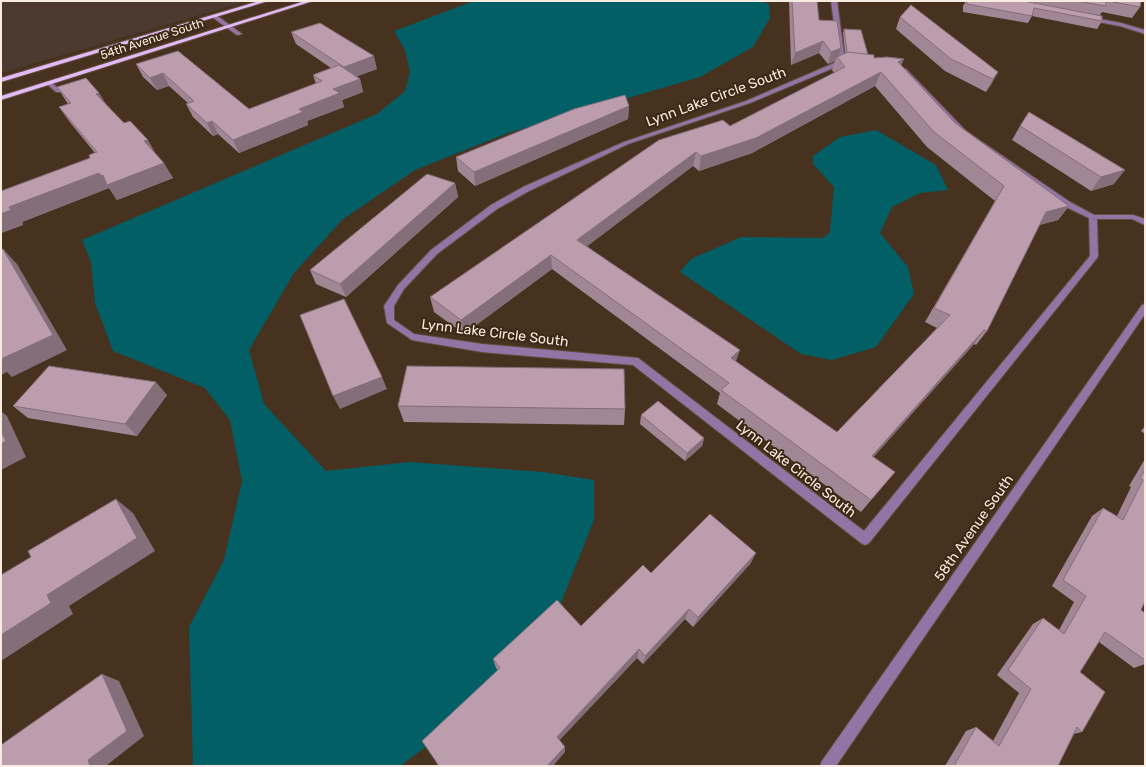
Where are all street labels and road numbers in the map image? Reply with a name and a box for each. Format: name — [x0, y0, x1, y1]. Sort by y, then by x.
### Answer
street label: 54th Avenue South — [99, 16, 205, 62]
street label: Lynn Lake Circle South — [644, 64, 788, 130]
street label: Lynn Lake Circle South — [421, 316, 569, 350]
street label: Lynn Lake Circle South — [732, 417, 860, 521]
street label: 58th Avenue South — [931, 472, 1017, 584]

